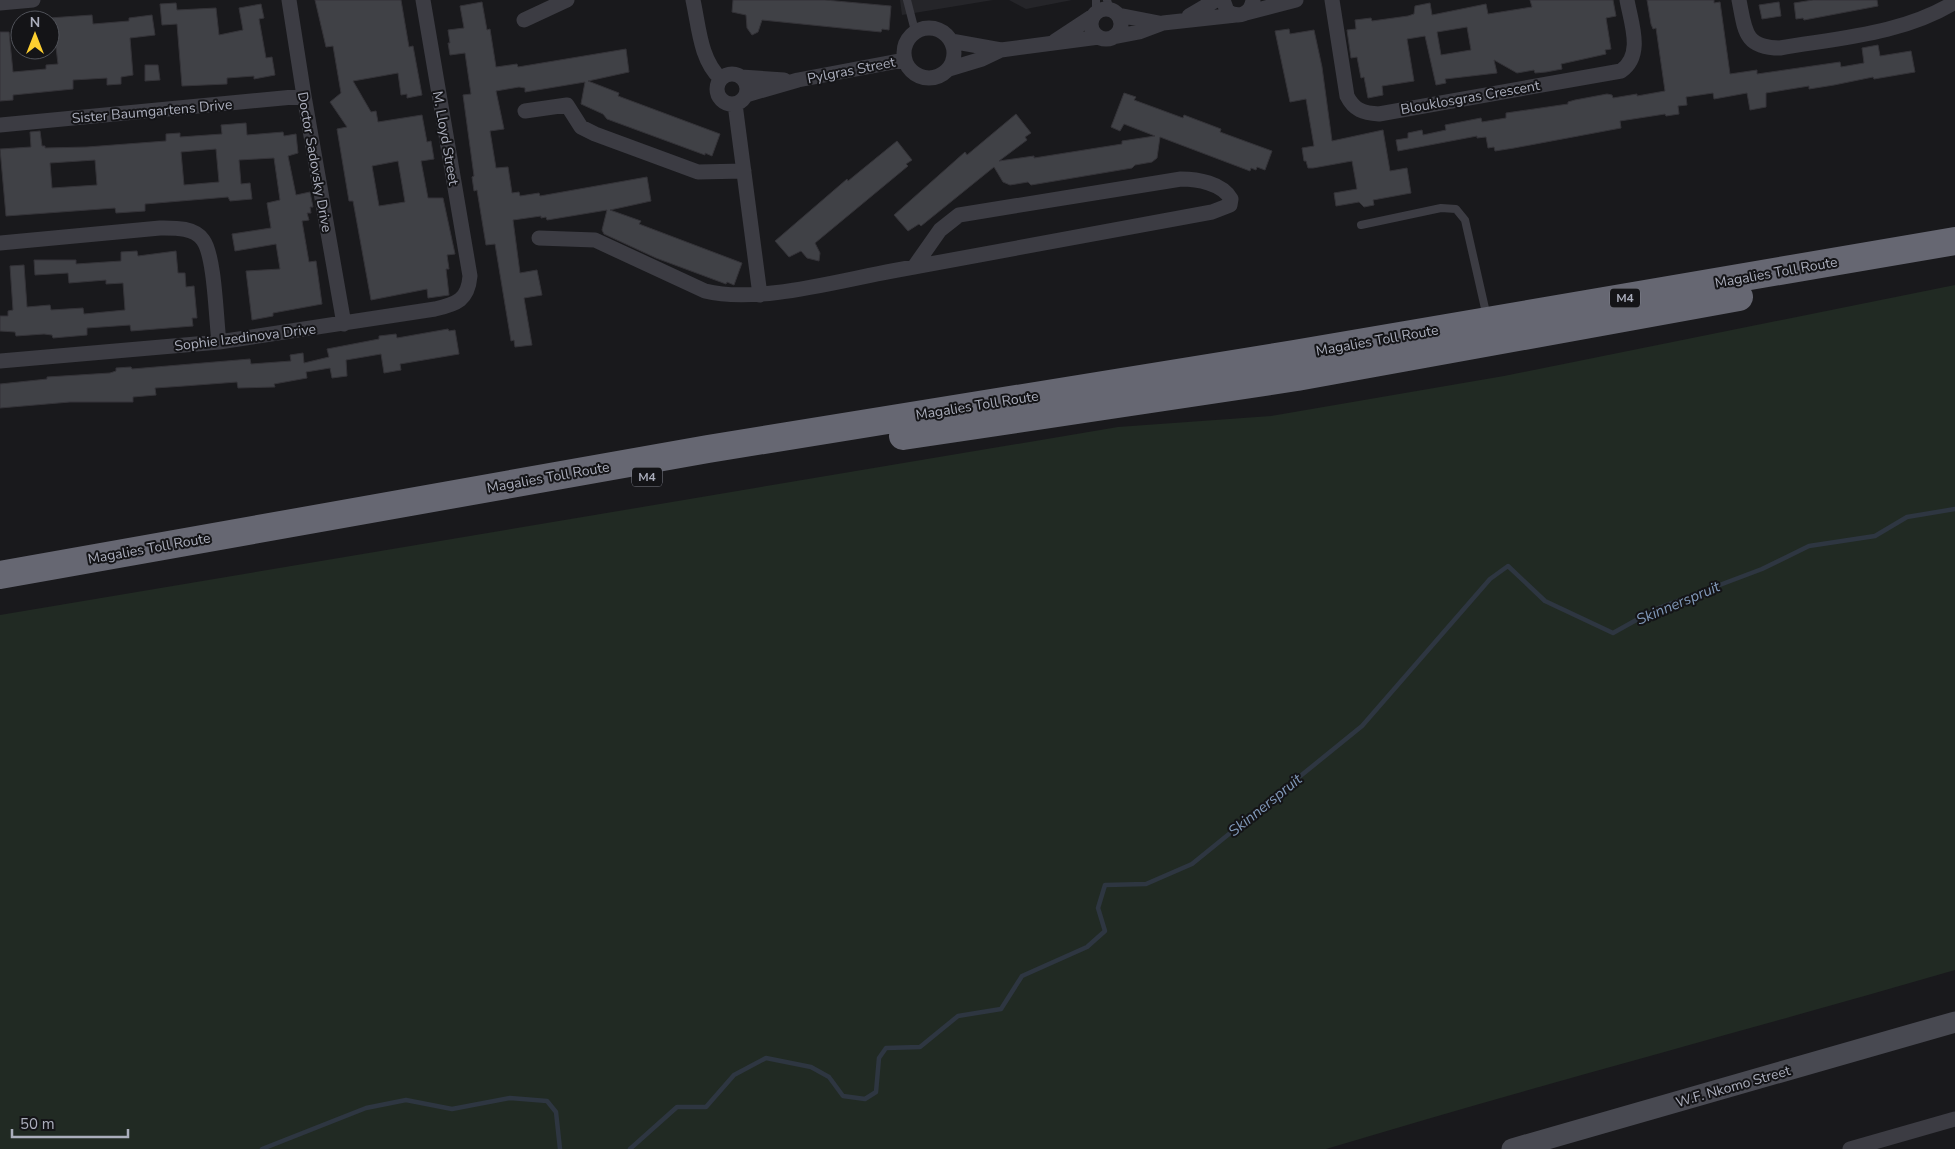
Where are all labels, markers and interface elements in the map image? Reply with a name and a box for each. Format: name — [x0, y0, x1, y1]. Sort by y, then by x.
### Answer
north arrow — [10, 10, 60, 60]
text: N — [30, 13, 40, 32]
street label: Pylgras Street — [805, 53, 897, 88]
street label: Blouklosgras Crescent — [1399, 76, 1541, 119]
street label: Doctor Sadovsky Drive — [293, 90, 336, 234]
street label: M. Lloyd Street — [428, 90, 463, 187]
street label: Sister Baumgartens Drive — [71, 95, 233, 128]
street label: Magalies Toll Route — [1713, 252, 1839, 293]
road number: M4 — [1610, 288, 1640, 308]
street label: Sophie Izedinova Drive — [173, 319, 317, 356]
street label: Magalies Toll Route — [1314, 320, 1440, 361]
street label: Magalies Toll Route — [914, 386, 1040, 425]
street label: Magalies Toll Route — [485, 457, 611, 498]
road number: M4 — [632, 468, 662, 487]
street label: Magalies Toll Route — [86, 528, 212, 569]
water label: Skinnerspruit — [1633, 576, 1724, 630]
water label: Skinnerspruit — [1224, 769, 1306, 841]
street label: W.F. Nkomo Street — [1674, 1061, 1793, 1112]
scale bar — [12, 1106, 129, 1138]
text: 50 m — [20, 1114, 55, 1134]

